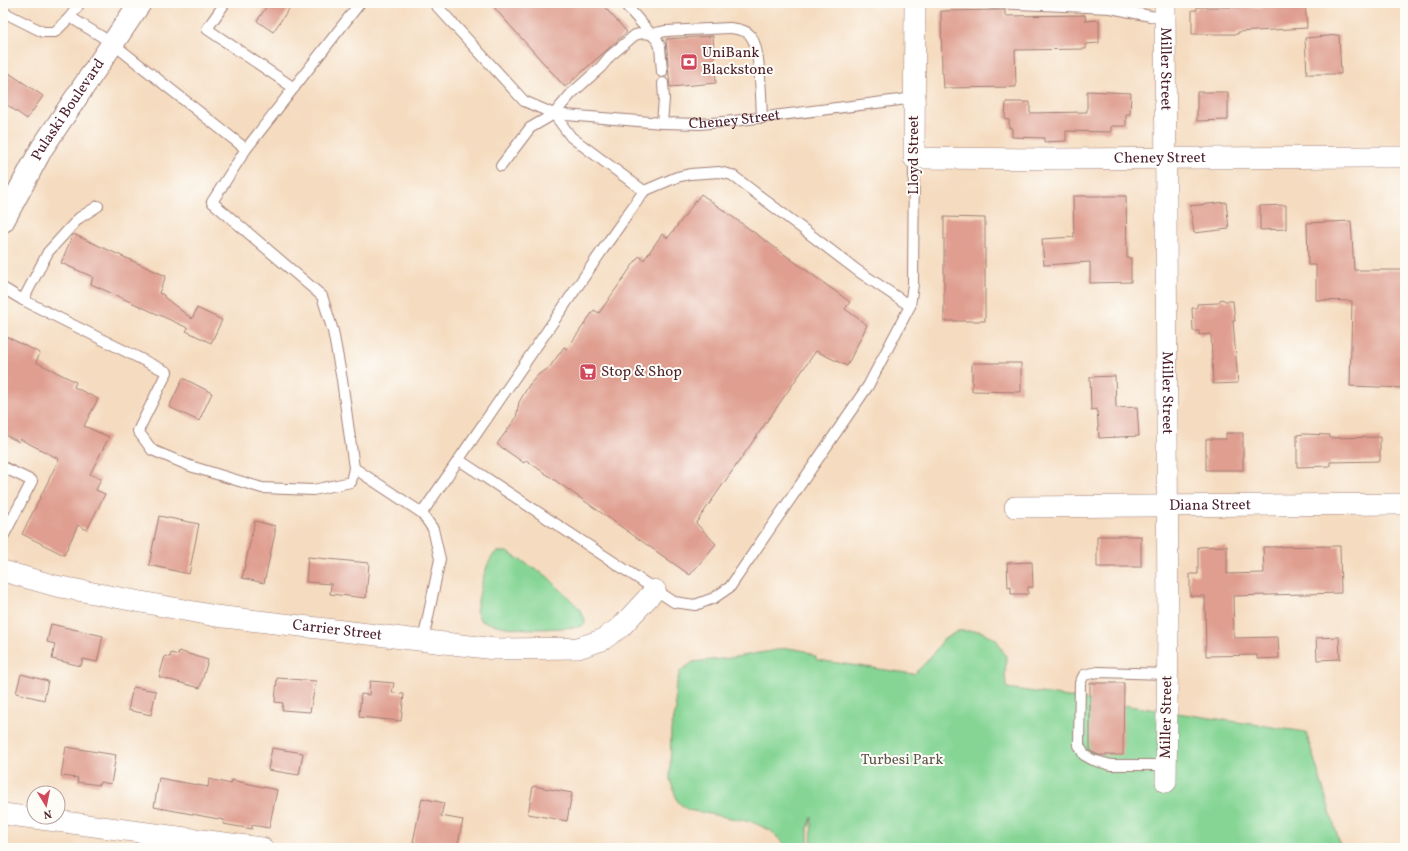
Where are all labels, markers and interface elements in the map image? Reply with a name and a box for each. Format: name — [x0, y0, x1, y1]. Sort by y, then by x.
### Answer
street label: Miller Street — [1155, 27, 1176, 111]
place label: UniBank Blackstone — [702, 43, 773, 81]
bank icon: UniBank Blackstone — [679, 52, 699, 72]
street label: Pulaski Boulevard — [27, 55, 110, 165]
street label: Cheney Street — [688, 105, 781, 135]
street label: Lloyd Street — [904, 115, 925, 195]
street label: Cheney Street — [1114, 148, 1206, 169]
street label: Miller Street — [1156, 351, 1178, 435]
supermarket icon: Stop & Shop — [578, 362, 598, 382]
place label: Stop & Shop — [601, 362, 682, 383]
street label: Diana Street — [1169, 495, 1251, 516]
street label: Carrier Street — [291, 615, 383, 646]
street label: Miller Street — [1156, 675, 1178, 759]
park label: Turbesi Park — [861, 750, 943, 771]
north arrow — [26, 785, 66, 825]
text: N — [42, 805, 53, 821]

